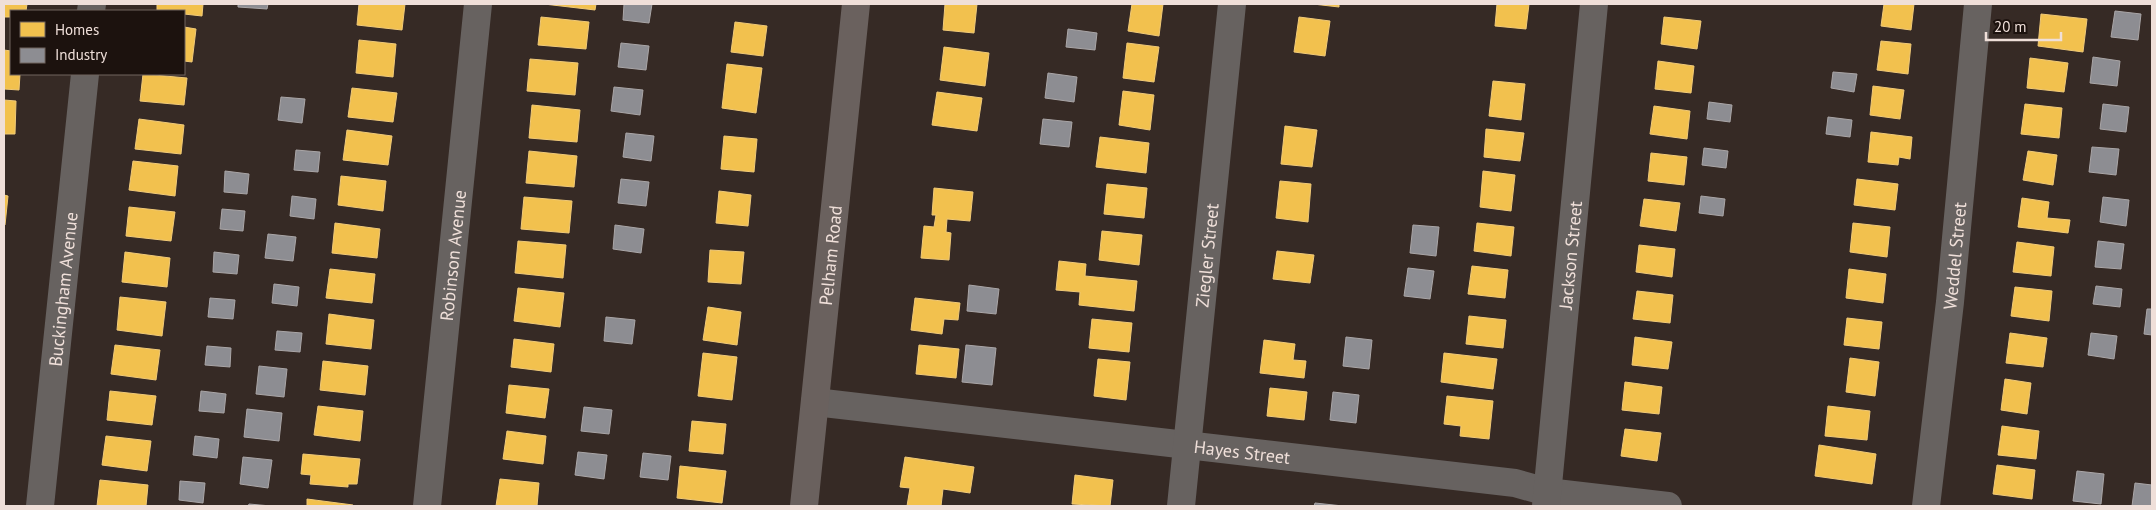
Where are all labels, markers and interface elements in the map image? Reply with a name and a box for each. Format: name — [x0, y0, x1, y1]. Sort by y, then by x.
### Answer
legend — [10, 10, 185, 75]
scale bar — [1986, 10, 2061, 42]
text: 20 m — [1994, 17, 2027, 36]
text: Homes — [55, 20, 99, 39]
text: Industry — [55, 45, 107, 64]
street label: Robinson Avenue — [434, 189, 471, 322]
street label: Jackson Street — [1553, 200, 1587, 311]
street label: Weddel Street — [1938, 201, 1971, 311]
street label: Ziegler Street — [1190, 202, 1223, 309]
street label: Pelham Road — [813, 204, 847, 306]
street label: Buckingham Avenue — [43, 211, 82, 368]
street label: Hayes Street — [1193, 434, 1292, 468]

